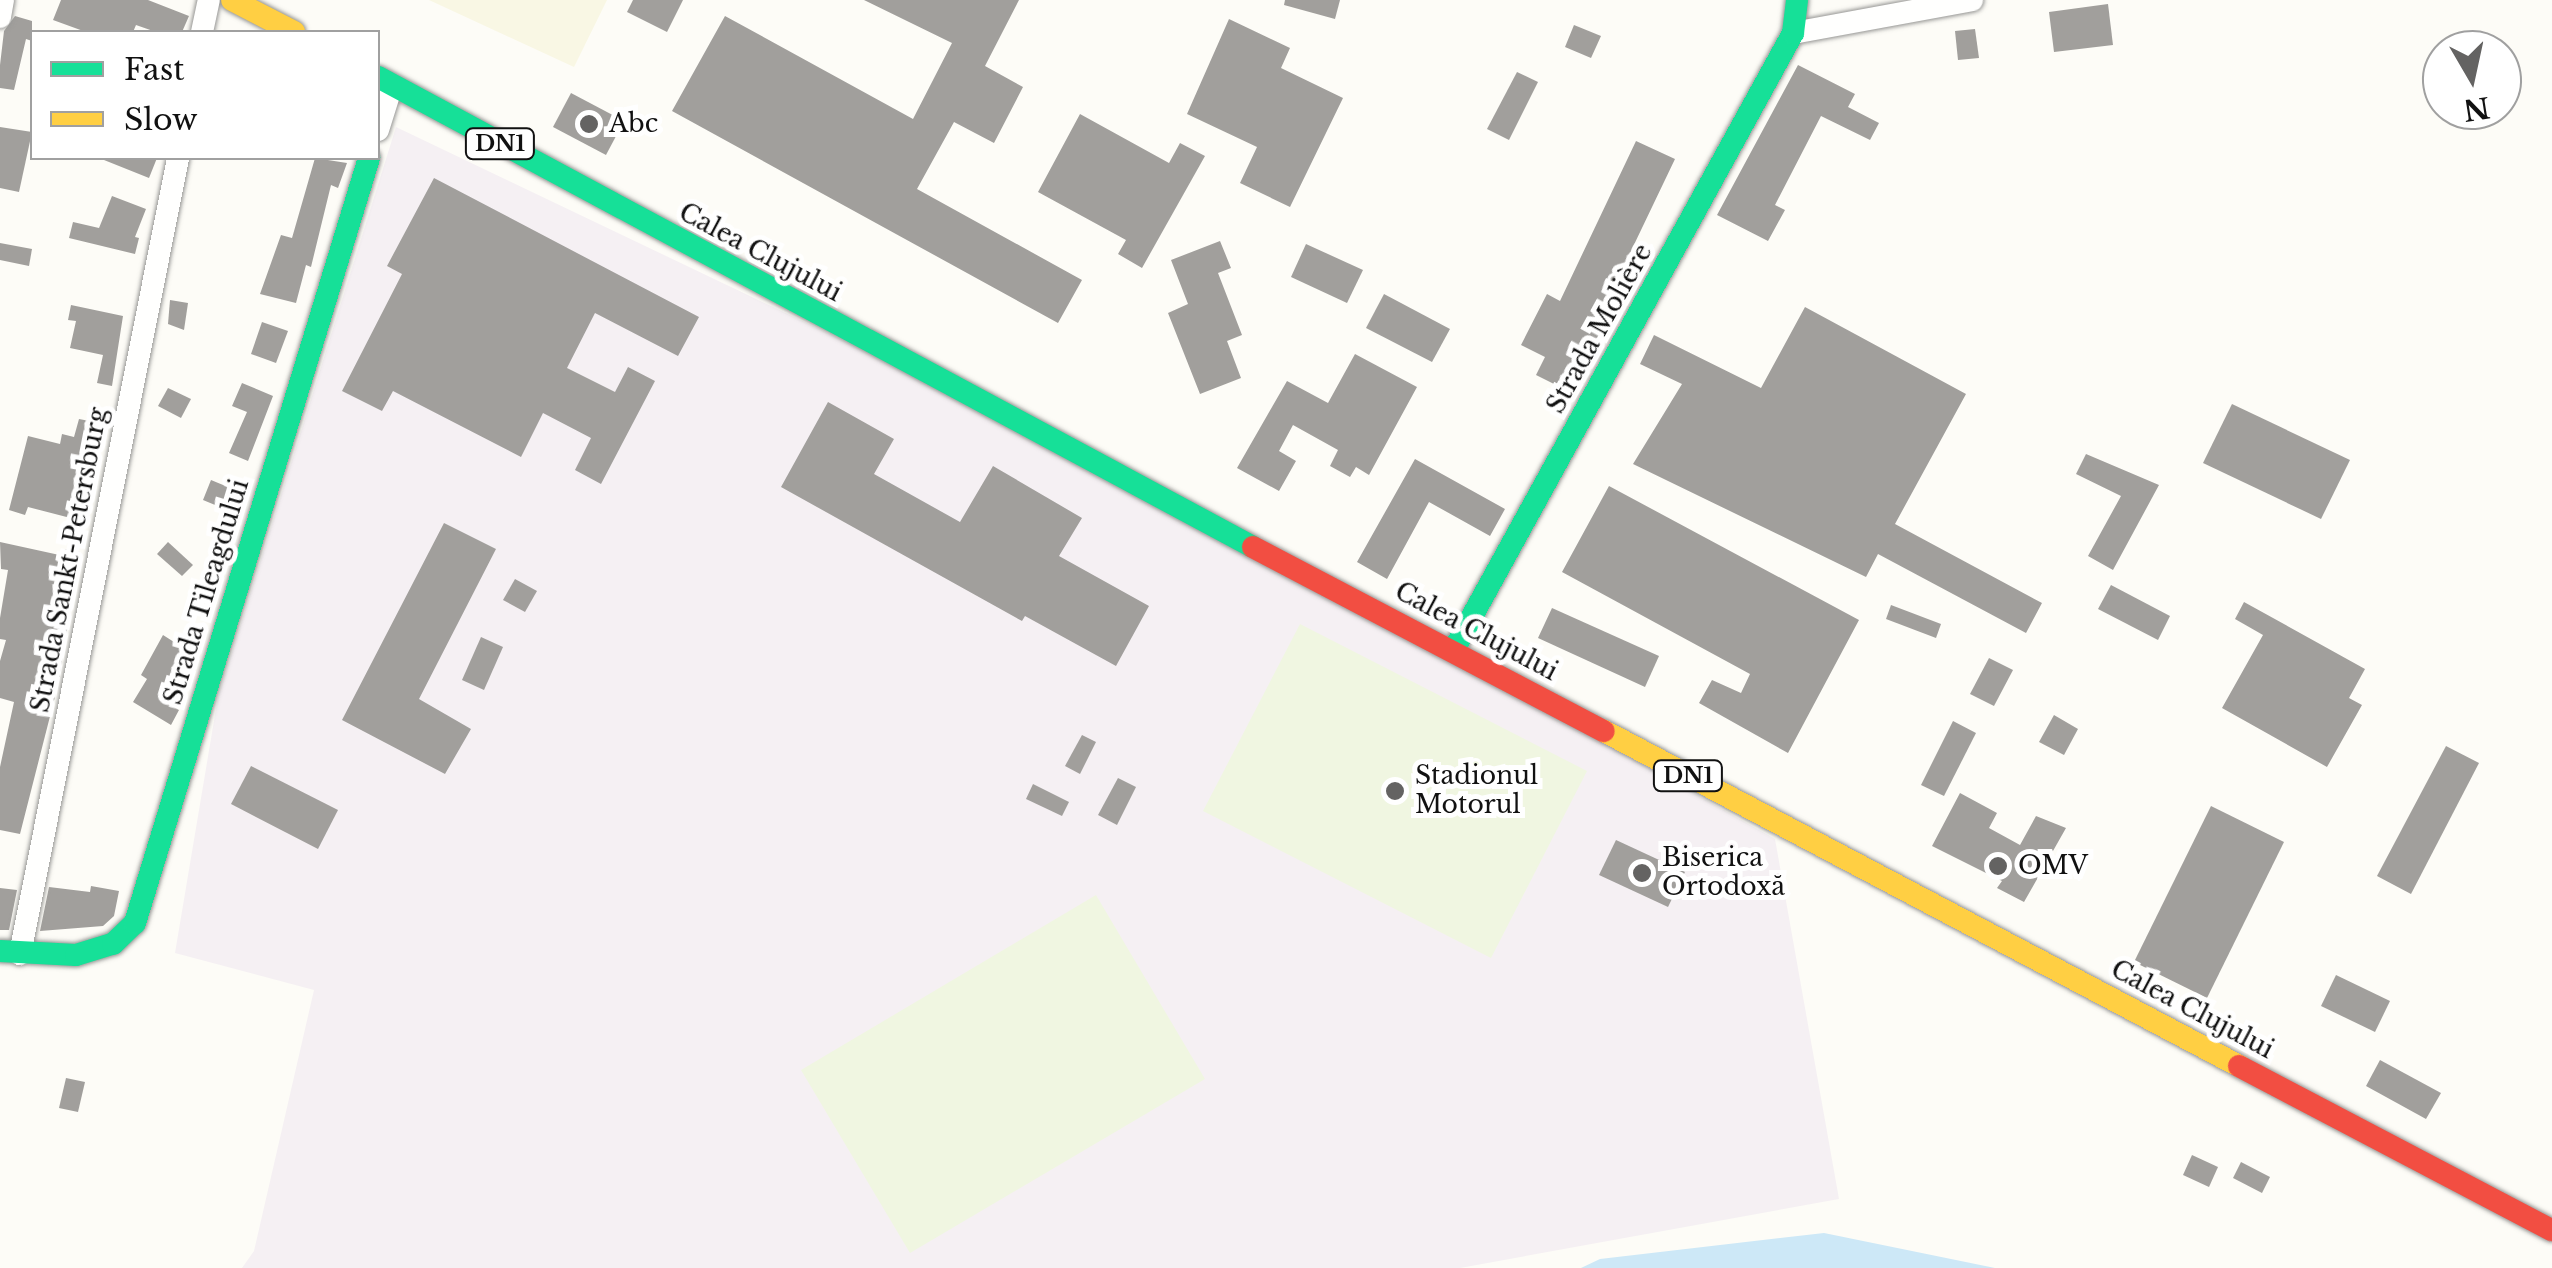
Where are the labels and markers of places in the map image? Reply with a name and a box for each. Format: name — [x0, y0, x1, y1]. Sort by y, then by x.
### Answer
place label: Abc — [609, 109, 658, 139]
marker: Abc — [578, 113, 600, 135]
place label: Stadionul Motorul — [1415, 762, 1538, 821]
marker: Stadionul Motorul — [1384, 780, 1406, 802]
place label: Biserica Ortodoxă — [1662, 844, 1785, 903]
place label: OMV — [2018, 851, 2088, 881]
marker: OMV — [1987, 855, 2009, 877]
marker: Biserica Ortodoxă — [1631, 862, 1653, 884]

